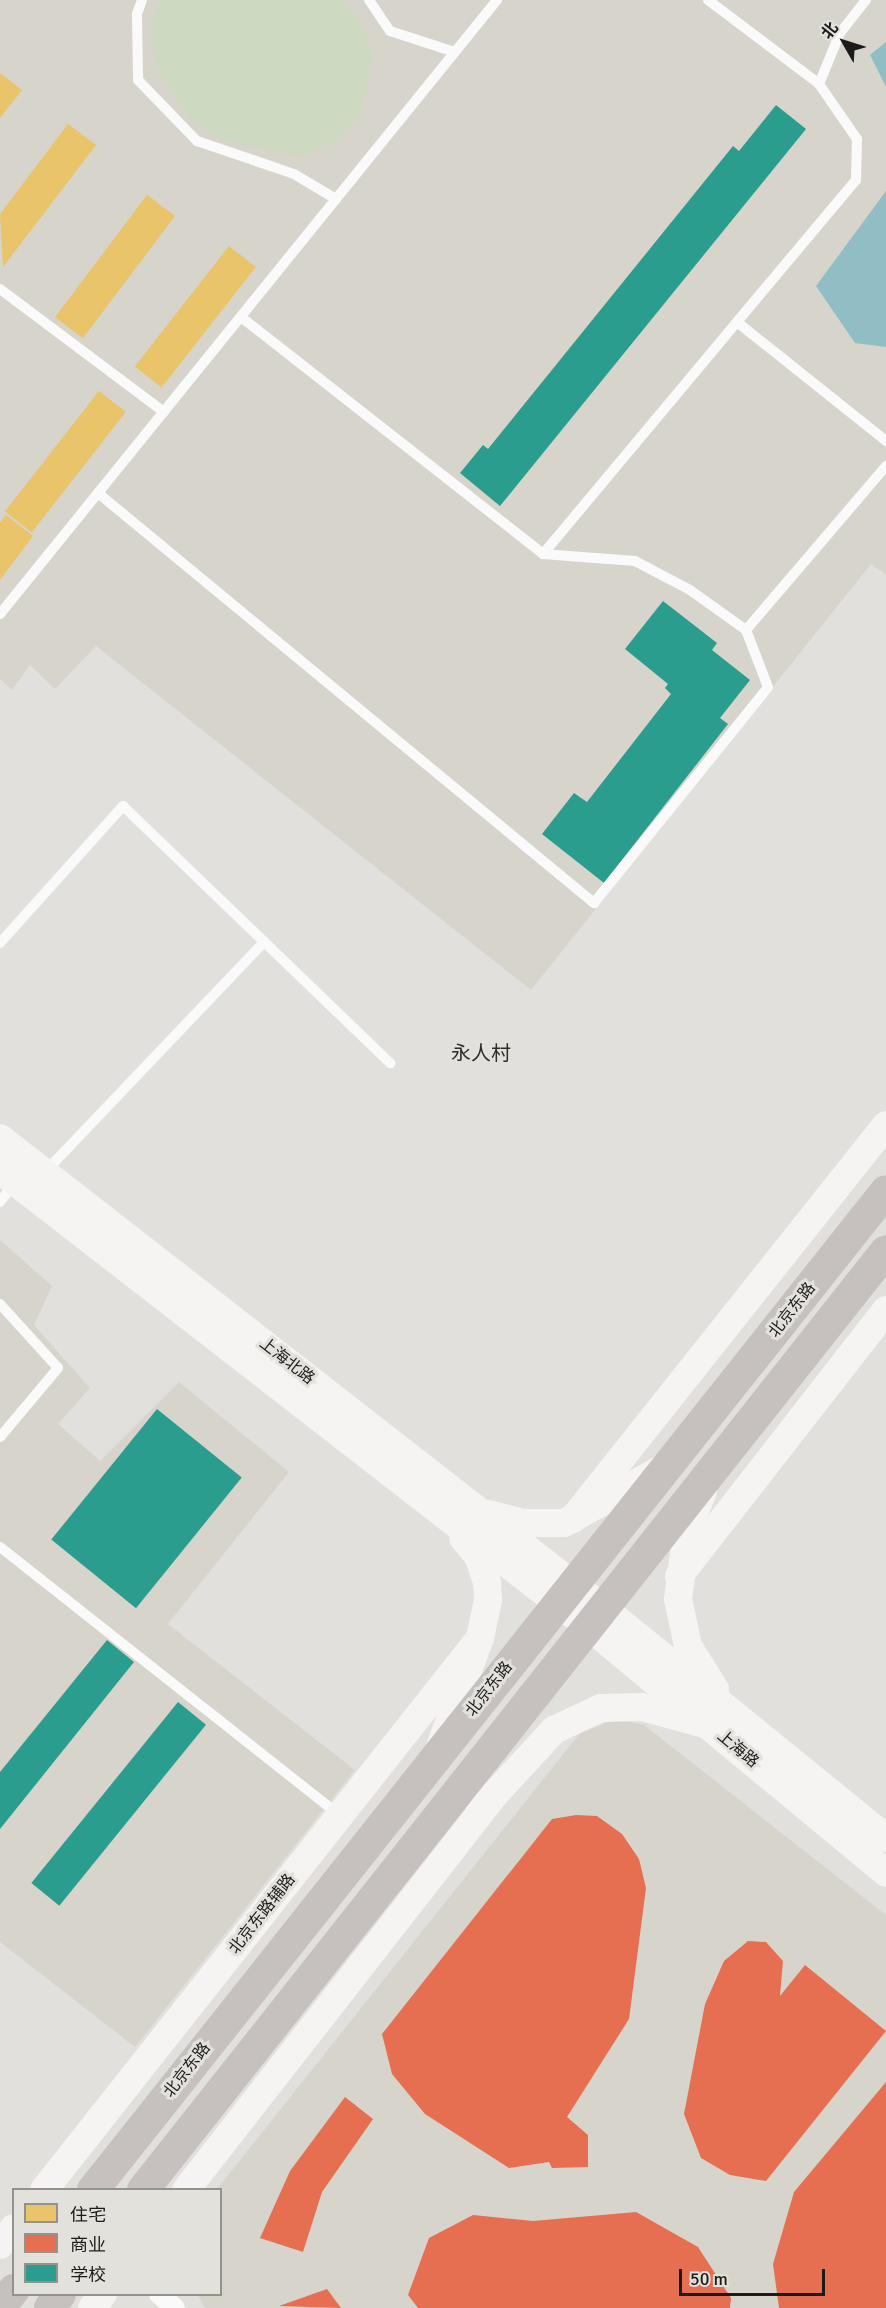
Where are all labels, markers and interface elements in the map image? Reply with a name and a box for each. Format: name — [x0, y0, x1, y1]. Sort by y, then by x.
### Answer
north arrow — [814, 12, 874, 72]
text: 北 — [817, 18, 843, 43]
district label: 永人村 — [451, 1041, 511, 1065]
street label: 北京东路 — [765, 1279, 819, 1341]
street label: 上海北路 — [256, 1334, 318, 1388]
street label: 北京东路 — [462, 1658, 516, 1720]
street label: 上海路 — [713, 1726, 763, 1772]
street label: 北京东路辅路 — [225, 1870, 299, 1958]
street label: 北京东路 — [160, 2039, 214, 2101]
legend — [12, 2188, 222, 2296]
text: 住宅 — [70, 2204, 106, 2226]
text: 商业 — [70, 2234, 106, 2256]
scale bar — [682, 2257, 828, 2295]
text: 学校 — [70, 2264, 106, 2286]
text: 50 m — [690, 2268, 728, 2290]

